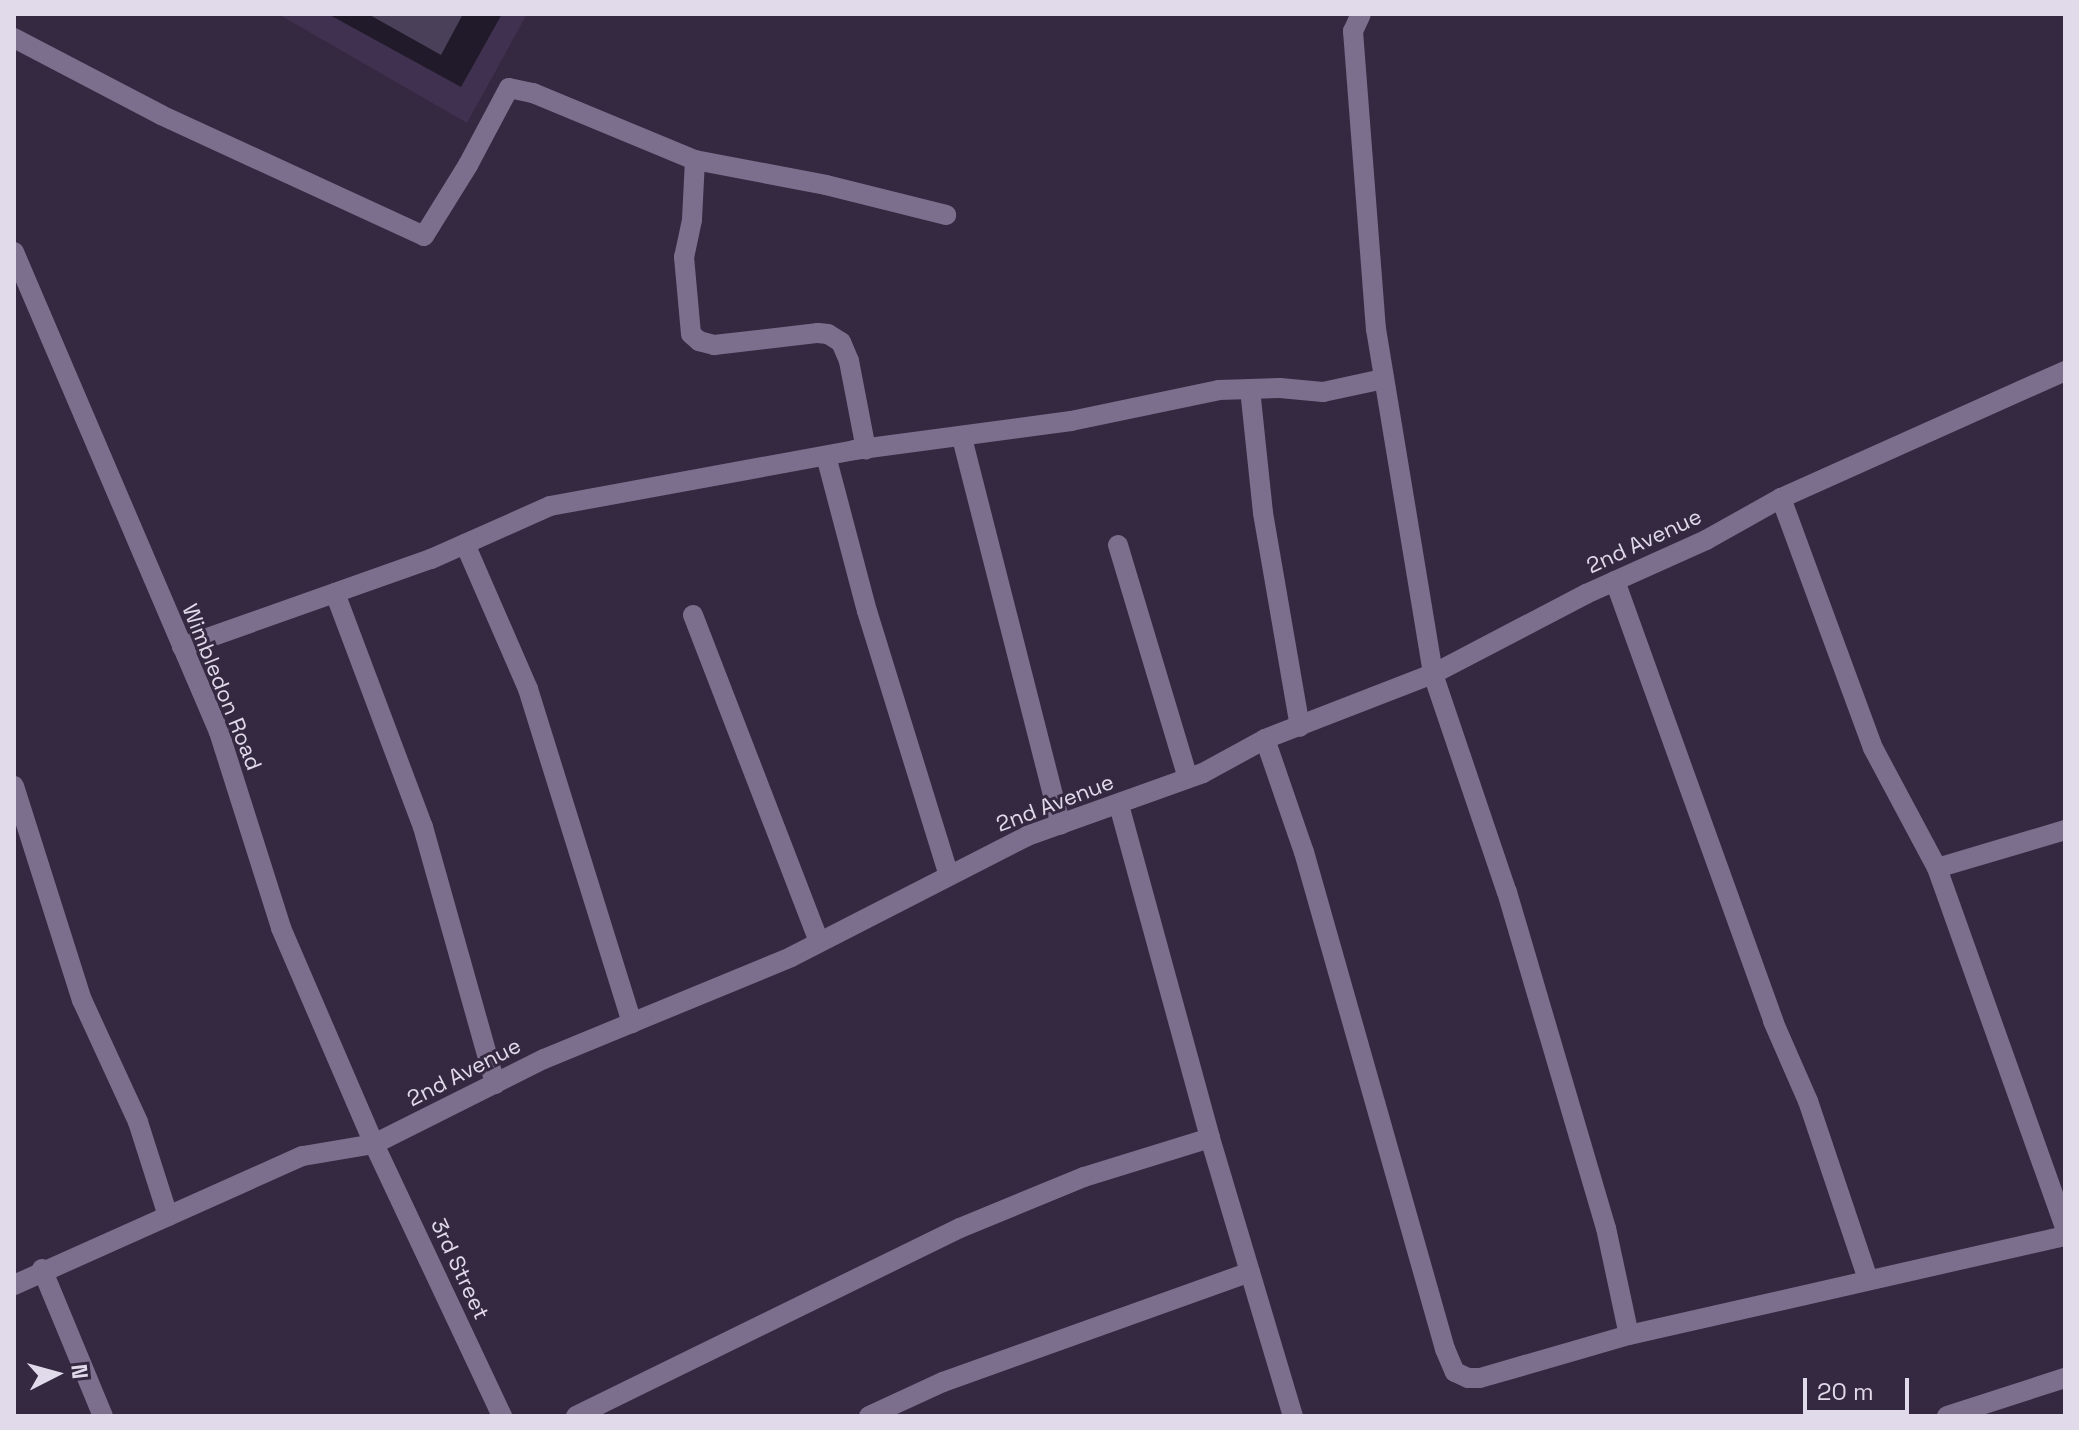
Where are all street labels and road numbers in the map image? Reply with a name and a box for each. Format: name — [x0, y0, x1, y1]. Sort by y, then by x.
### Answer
street label: 2nd Avenue — [1582, 503, 1706, 579]
street label: Wimbledon Road — [177, 600, 267, 774]
street label: 2nd Avenue — [992, 768, 1118, 838]
street label: 2nd Avenue — [403, 1032, 525, 1112]
street label: 3rd Street — [425, 1214, 495, 1324]

